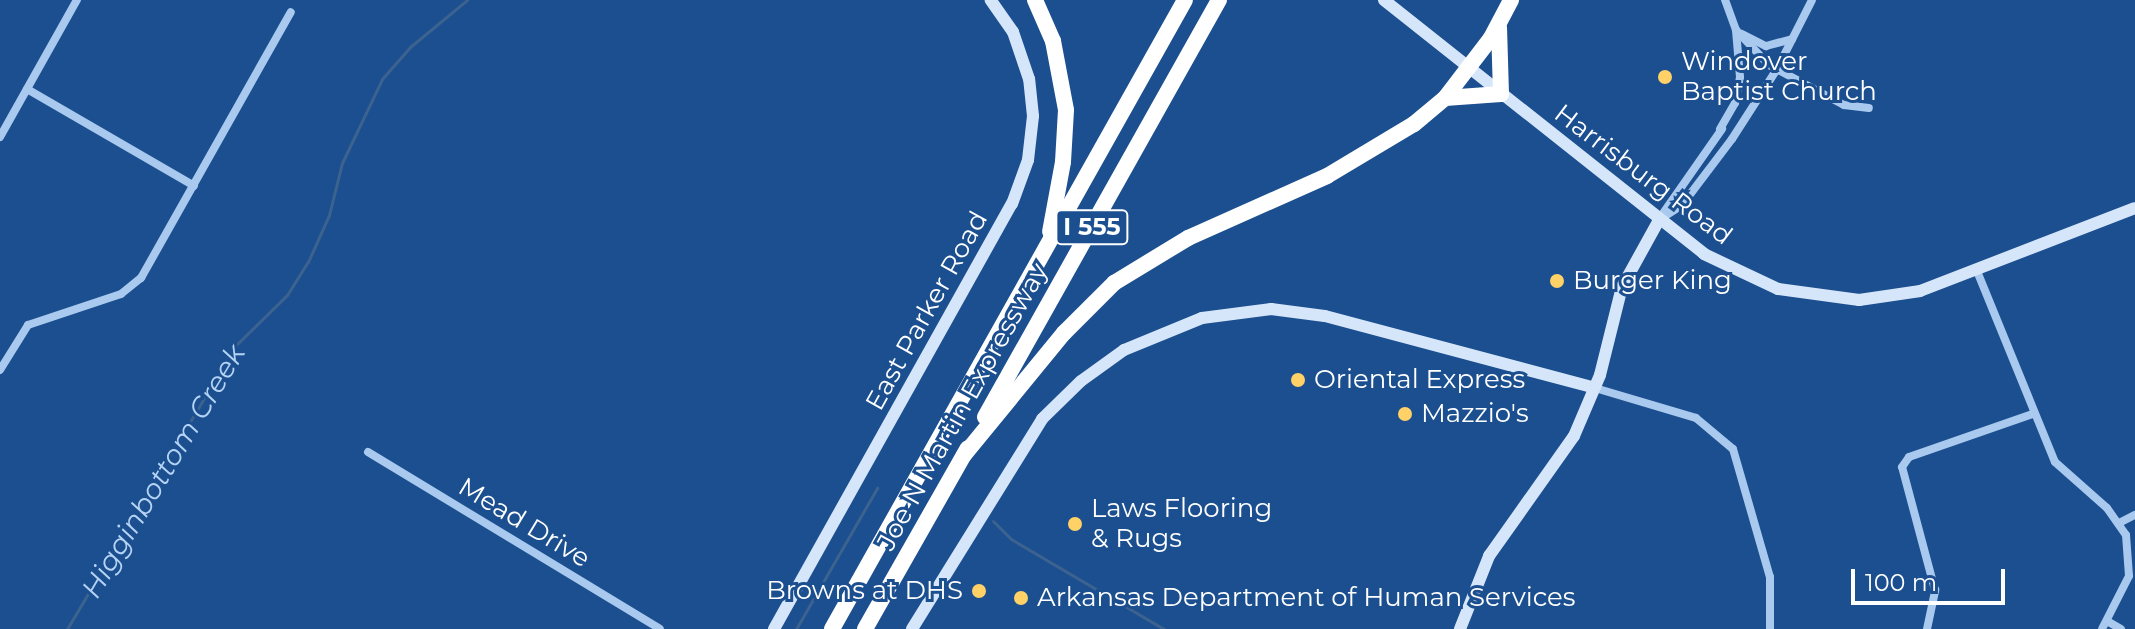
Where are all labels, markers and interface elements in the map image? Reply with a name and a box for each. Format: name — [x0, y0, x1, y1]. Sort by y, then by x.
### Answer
place label: Windover Baptist Church — [1681, 46, 1877, 108]
marker: Windover Baptist Church — [1656, 68, 1674, 86]
street label: Harrisburg Road — [1548, 98, 1738, 252]
street label: East Parker Road — [859, 206, 995, 416]
road number: I 555 — [1054, 207, 1130, 247]
street label: Joe N Martin Expressway — [871, 258, 1055, 556]
place label: Burger King — [1573, 265, 1732, 297]
marker: Burger King — [1548, 272, 1566, 290]
water label: Higginbottom Creek — [74, 338, 252, 604]
place label: Oriental Express — [1314, 364, 1525, 396]
marker: Oriental Express — [1289, 371, 1307, 389]
place label: Mazzio's — [1421, 398, 1529, 430]
marker: Mazzio's — [1396, 405, 1414, 423]
street label: Mead Drive — [453, 472, 595, 574]
place label: Laws Flooring & Rugs — [1091, 493, 1272, 554]
marker: Laws Flooring & Rugs — [1066, 515, 1084, 533]
scale bar — [1855, 553, 2009, 603]
text: 100 m — [1865, 568, 1937, 597]
place label: Browns at DHS — [766, 575, 963, 607]
marker: Browns at DHS — [970, 582, 988, 600]
place label: Arkansas Department of Human Services — [1037, 582, 1576, 614]
marker: Arkansas Department of Human Services — [1012, 589, 1030, 607]

